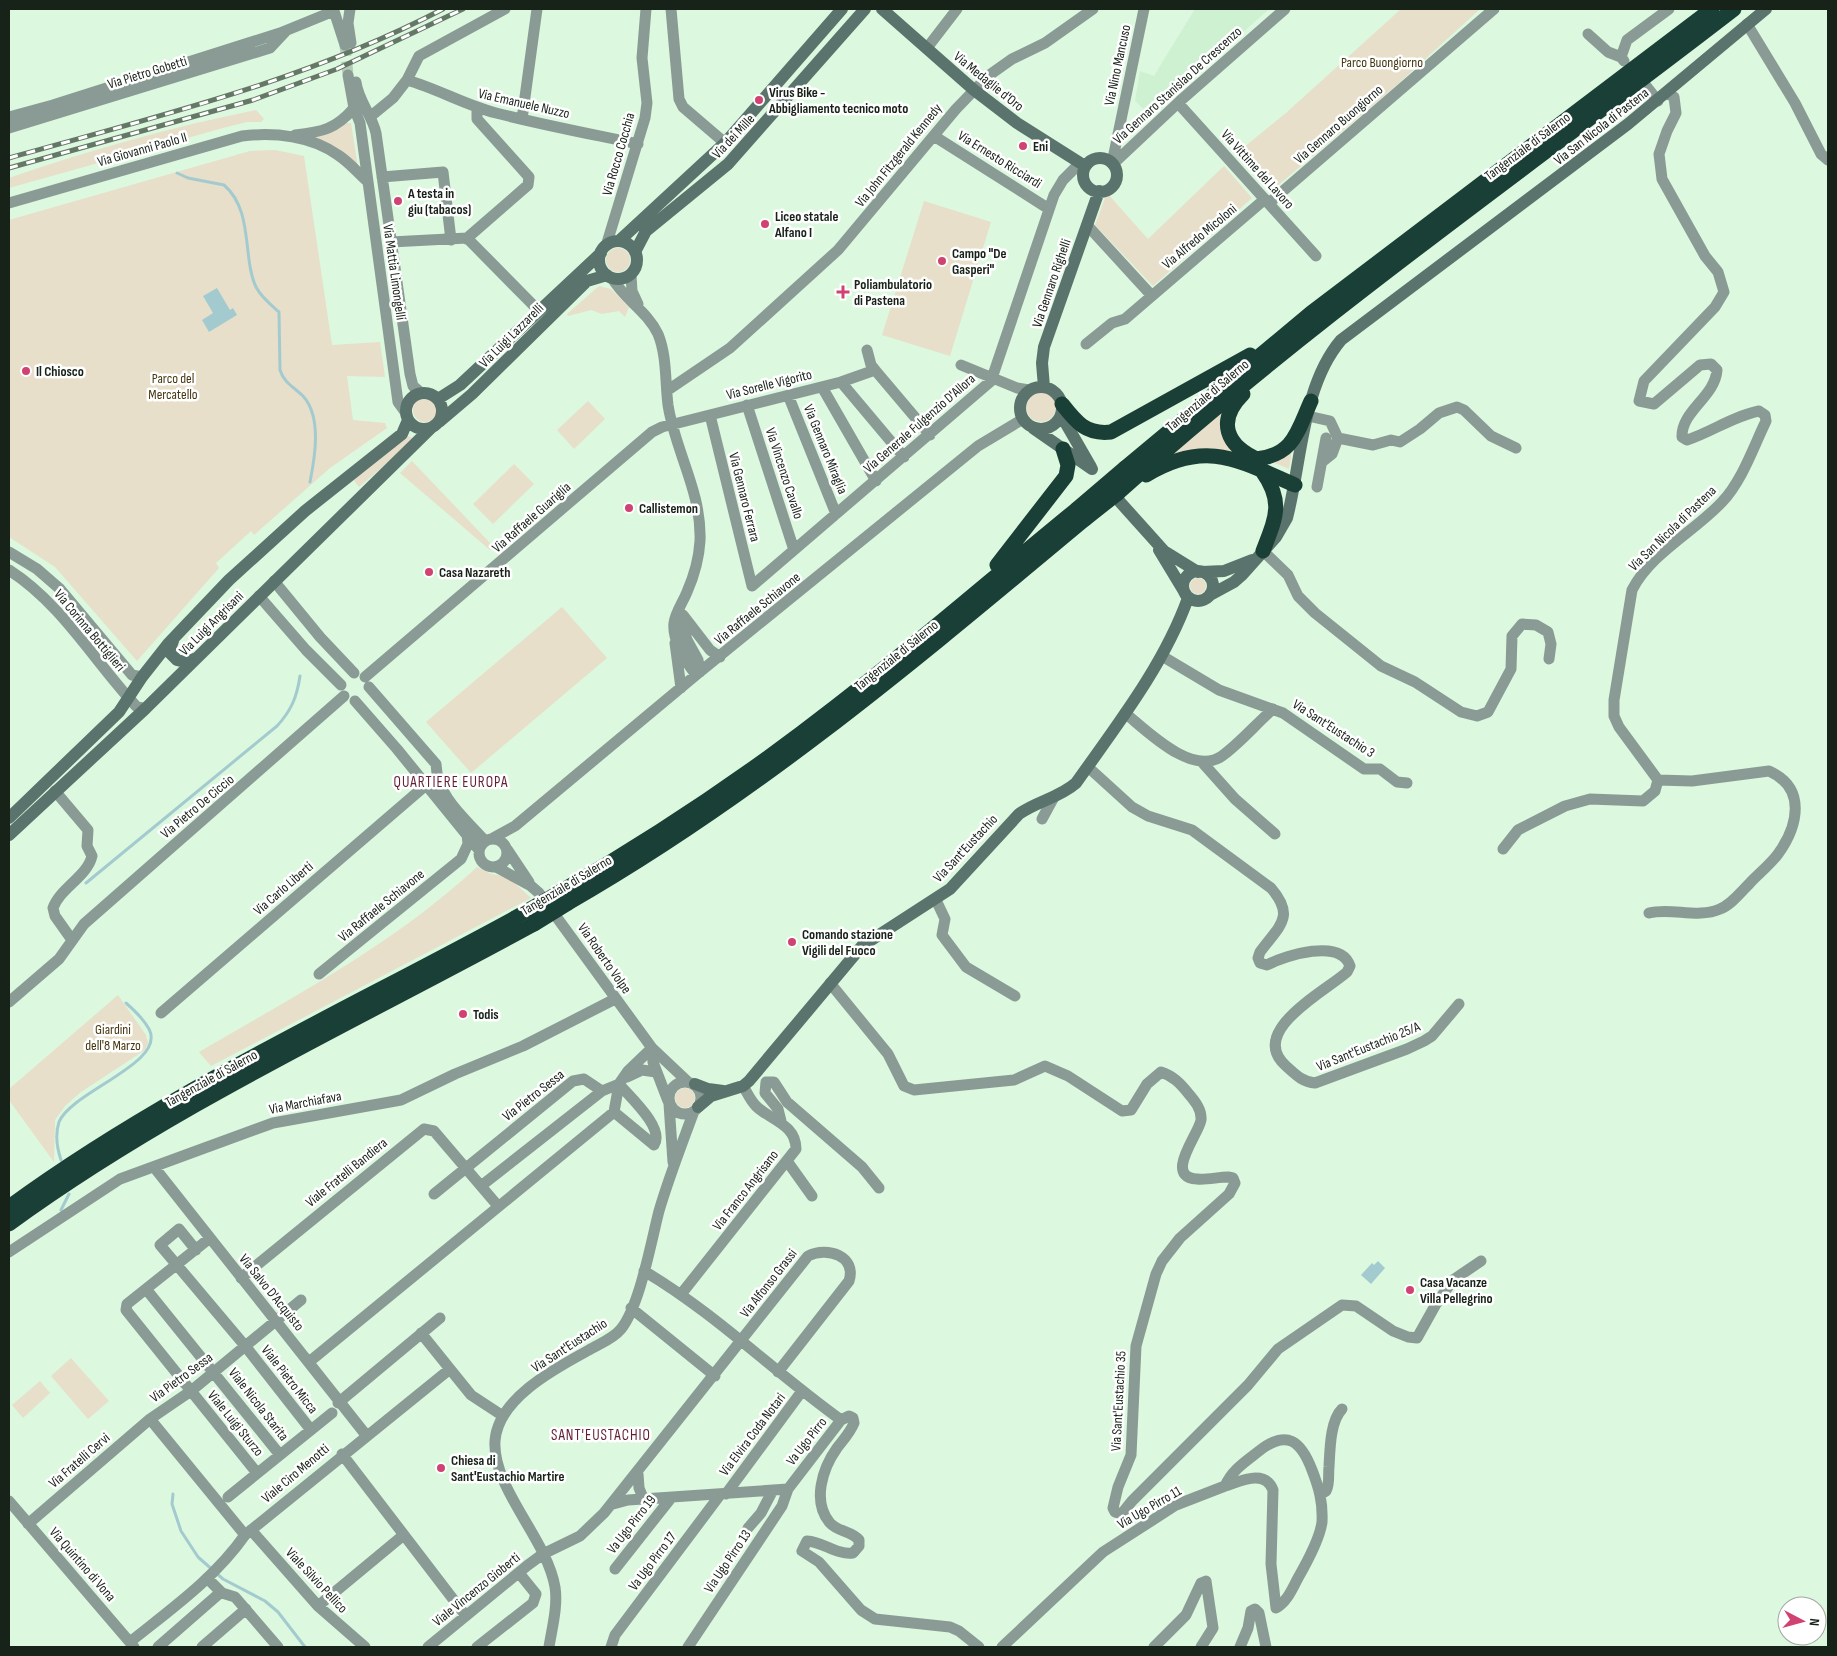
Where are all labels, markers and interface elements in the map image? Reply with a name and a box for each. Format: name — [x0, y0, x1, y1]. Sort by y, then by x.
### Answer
street label: Via Nino Mancuso — [1101, 23, 1134, 107]
street label: Via Gennaro Stanislao De Crescenzo — [1109, 23, 1245, 148]
street label: Via Medaglie d'Oro — [950, 48, 1027, 115]
street label: Via Pietro Gobetti — [105, 52, 189, 93]
park label: Parco Buongiorno — [1341, 54, 1423, 71]
street label: Via Gennaro Buongiorno — [1290, 81, 1386, 168]
place label: Virus Bike - Abbigliamento tecnico moto — [768, 84, 908, 117]
street label: Via San Nicola di Pastena — [1551, 84, 1652, 169]
street label: Via Emanuele Nuzzo — [477, 85, 571, 122]
marker: Virus Bike - Abbigliamento tecnico moto — [753, 94, 765, 106]
street label: Via John Fitzgerald Kennedy — [851, 100, 946, 211]
street label: Tangenziale di Salerno — [1481, 109, 1574, 184]
street label: Via Rocco Cocchia — [599, 111, 638, 198]
street label: Via dei Mille — [709, 111, 758, 162]
street label: Via Vittime del Lavoro — [1218, 126, 1298, 213]
street label: Via Ernesto Ricciardi — [955, 127, 1045, 192]
street label: Via Giovanni Paolo II — [95, 129, 189, 170]
place label: Eni — [1033, 138, 1048, 155]
marker: Eni — [1017, 140, 1029, 152]
place label: A testa in giu (tabacos) — [407, 185, 471, 218]
marker: A testa in giu (tabacos) — [392, 195, 404, 207]
street label: Via Alfredo Micoloni — [1159, 200, 1240, 272]
place label: Liceo statale Alfano I — [774, 208, 838, 241]
marker: Liceo statale Alfano I — [759, 218, 771, 230]
street label: Via Mattia Limongelli — [379, 223, 410, 321]
street label: Via Gennaro Righelli — [1028, 237, 1075, 330]
place label: Campo "De Gasperi" — [952, 245, 1006, 278]
marker: Campo "De Gasperi" — [936, 255, 948, 267]
place label: Poliambulatorio di Pastena — [854, 276, 932, 309]
marker: Poliambulatorio di Pastena — [836, 285, 850, 299]
street label: Via Luigi Lazzarelli — [476, 300, 547, 371]
street label: Tangenziale di Salerno — [1162, 356, 1252, 435]
place label: Il Chiosco — [36, 363, 84, 380]
marker: Il Chiosco — [20, 365, 32, 377]
street label: Via Sorelle Vigorito — [725, 366, 814, 403]
park label: Parco del Mercatello — [148, 370, 198, 403]
street label: Via Generale Fulgenzio D'Allora — [860, 370, 979, 477]
street label: Via Gennaro Miraglia — [800, 402, 851, 496]
street label: Via Vincenzo Cavallo — [762, 425, 807, 521]
street label: Via Gennaro Ferrara — [725, 451, 764, 544]
street label: Via Raffaele Guariglia — [488, 479, 574, 556]
street label: Via San Nicola di Pastena — [1625, 482, 1720, 575]
place label: Callistemon — [639, 500, 698, 517]
marker: Callistemon — [623, 502, 635, 514]
place label: Casa Nazareth — [439, 564, 510, 581]
marker: Casa Nazareth — [423, 566, 435, 578]
street label: Via Raffaele Schiavone — [711, 568, 804, 648]
street label: Via Corinna Bottiglieri — [50, 586, 129, 675]
street label: Via Luigi Angrisani — [176, 588, 247, 659]
street label: Tangenziale di Salerno — [851, 616, 942, 694]
street label: Via Sant'Eustachio 3 — [1289, 695, 1378, 761]
street label: Via Pietro De Ciccio — [157, 771, 238, 842]
district label: QUARTIERE EUROPA — [394, 773, 508, 792]
street label: Via Sant'Eustachio — [930, 811, 1001, 886]
street label: Tangenziale di Salerno — [518, 852, 615, 919]
street label: Via Carlo Liberti — [250, 858, 317, 919]
street label: Via Raffaele Schiavone — [335, 865, 428, 945]
street label: Via Roberto Volpe — [574, 920, 635, 997]
place label: Comando stazione Vigili del Fuoco — [802, 926, 893, 959]
marker: Comando stazione Vigili del Fuoco — [786, 936, 798, 948]
place label: Todis — [473, 1006, 499, 1023]
marker: Todis — [457, 1008, 469, 1020]
street label: Via Sant'Eustachio 25/A — [1314, 1018, 1423, 1075]
park label: Giardini dell'8 Marzo — [85, 1021, 141, 1054]
street label: Tangenziale di Salerno — [162, 1046, 261, 1111]
street label: Via Pietro Sessa — [499, 1066, 568, 1125]
street label: Via Marchiafava — [267, 1087, 343, 1118]
street label: Viale Fratelli Bandiera — [302, 1134, 391, 1211]
street label: Via Franco Angrisano — [709, 1147, 782, 1234]
street label: Via Alfonso Grassi — [736, 1246, 801, 1321]
street label: Via Salvo D'Acquisto — [235, 1250, 308, 1334]
place label: Casa Vacanze Villa Pellegrino — [1420, 1274, 1493, 1307]
marker: Casa Vacanze Villa Pellegrino — [1404, 1284, 1416, 1296]
street label: Via Sant'Eustachio — [528, 1315, 610, 1376]
street label: Viale Pietro Micca — [258, 1342, 322, 1417]
street label: Via Pietro Sessa — [147, 1349, 216, 1406]
street label: Via Sant'Eustachio 35 — [1107, 1350, 1130, 1452]
street label: Viale Nicola Starita — [225, 1364, 292, 1444]
street label: Viale Luigi Sturzo — [204, 1387, 267, 1460]
street label: Via Elvira Coda Notari — [716, 1389, 789, 1479]
street label: Va Ugo Pirro — [782, 1414, 830, 1469]
district label: SANT'EUSTACHIO — [551, 1426, 651, 1445]
street label: Via Fratelli Cervi — [45, 1429, 113, 1492]
street label: Viale Ciro Menotti — [258, 1440, 333, 1507]
place label: Chiesa di Sant'Eustachio Martire — [451, 1452, 564, 1485]
marker: Chiesa di Sant'Eustachio Martire — [435, 1462, 447, 1474]
street label: Via Ugo Pirro 11 — [1114, 1482, 1184, 1533]
street label: Va Ugo Pirro 19 — [603, 1492, 659, 1557]
street label: Via Quintino di Vona — [46, 1524, 119, 1605]
street label: Via Ugo Pirro 13 — [700, 1527, 755, 1596]
street label: Va Ugo Pirro 17 — [625, 1528, 680, 1594]
street label: Viale Silvio Pellico — [282, 1544, 351, 1617]
street label: Viale Vincenzo Gioberti — [429, 1549, 523, 1630]
north arrow — [1777, 1596, 1827, 1646]
text: N — [1806, 1618, 1823, 1627]

